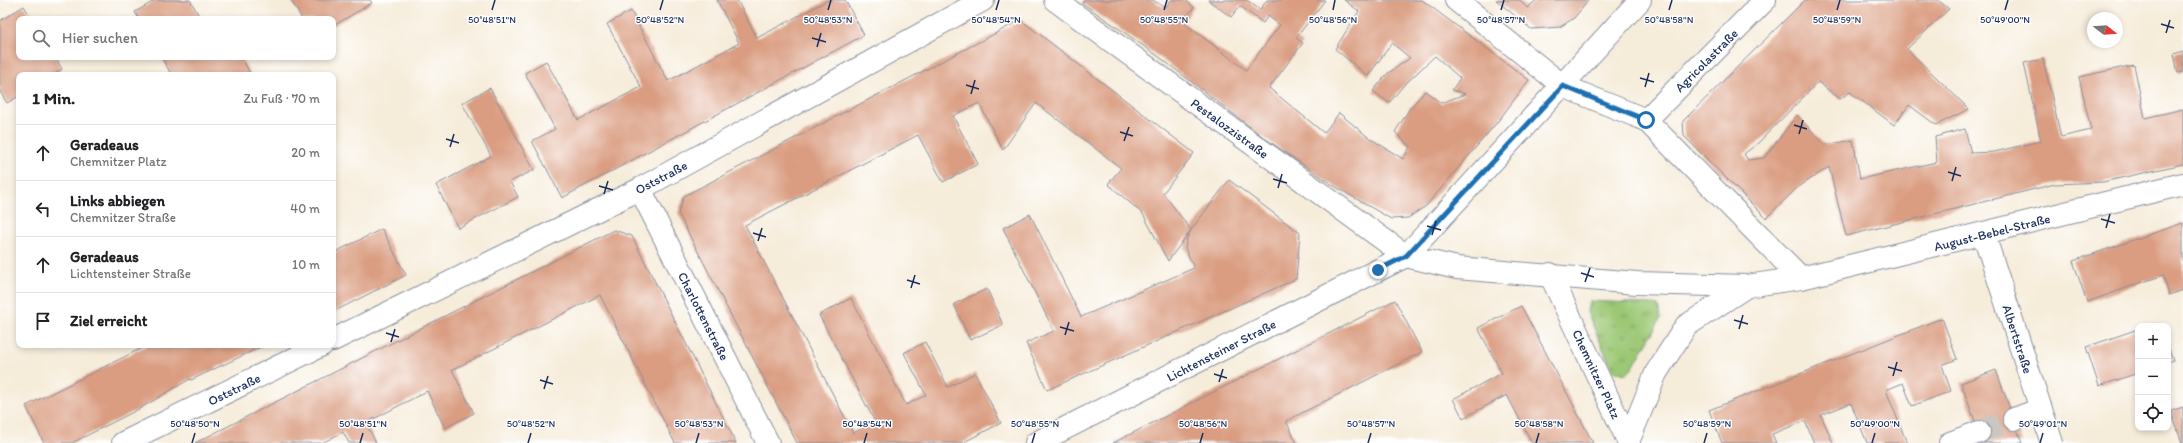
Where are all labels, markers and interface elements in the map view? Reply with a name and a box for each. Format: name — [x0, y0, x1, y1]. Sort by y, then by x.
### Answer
north arrow — [2087, 12, 2123, 48]
text: 50°48'51"N — [468, 13, 516, 26]
text: 50°48'52"N — [636, 13, 685, 26]
text: 50°48'53"N — [804, 13, 853, 26]
text: 50°48'54"N — [971, 13, 1021, 26]
text: 50°48'55"N — [1140, 13, 1189, 26]
text: 50°48'56"N — [1309, 13, 1358, 26]
text: 50°48'57"N — [1477, 13, 1525, 26]
text: 50°48'58"N — [1645, 13, 1694, 26]
text: 50°48'59"N — [1813, 13, 1862, 26]
text: 50°49'00"N — [1980, 13, 2030, 26]
search box — [16, 16, 336, 60]
street label: Agricolastraße — [1672, 26, 1741, 95]
icon: search — [30, 27, 52, 49]
text: Hier suchen — [62, 29, 138, 47]
text: 1 Min. — [32, 88, 75, 108]
text: Zu Fuß · 70 m — [243, 91, 320, 106]
street label: Pestalozzistraße — [1188, 95, 1271, 162]
route start — [1637, 111, 1655, 129]
text: Geradeaus — [70, 136, 139, 154]
icon: ahead — [32, 142, 54, 164]
text: 20 m — [291, 145, 320, 160]
text: Chemnitzer Platz — [70, 154, 167, 169]
street label: Oststraße — [633, 158, 690, 197]
text: Links abbiegen — [70, 192, 165, 210]
icon: left — [32, 198, 54, 220]
text: 40 m — [290, 201, 320, 216]
text: Chemnitzer Straße — [70, 210, 176, 225]
street label: August-Bebel-Straße — [1932, 211, 2052, 254]
text: Geradeaus — [70, 248, 139, 266]
icon: ahead — [32, 254, 54, 276]
text: 10 m — [292, 257, 320, 272]
route end — [1369, 261, 1387, 279]
text: Lichtensteiner Straße — [70, 266, 191, 281]
street label: Charlottenstraße — [675, 270, 732, 363]
street label: Albertstraße — [1999, 303, 2036, 375]
icon: arrive — [32, 310, 54, 332]
text: Ziel erreicht — [70, 312, 147, 330]
street label: Lichtensteiner Straße — [1164, 316, 1279, 385]
map controls — [2135, 323, 2171, 431]
button: + — [2135, 323, 2171, 359]
street label: Chemnitzer Platz — [1569, 327, 1624, 421]
button: − — [2135, 359, 2171, 395]
street label: Oststraße — [205, 370, 263, 409]
button: locate — [2135, 395, 2171, 431]
text: 50°48'50"N — [170, 417, 220, 430]
text: 50°48'51"N — [339, 417, 387, 430]
text: 50°48'52"N — [507, 417, 556, 430]
text: 50°48'53"N — [675, 417, 724, 430]
text: 50°48'54"N — [842, 417, 892, 430]
text: 50°48'55"N — [1011, 417, 1060, 430]
text: 50°48'56"N — [1179, 417, 1228, 430]
text: 50°48'57"N — [1347, 417, 1395, 430]
text: 50°48'58"N — [1515, 417, 1564, 430]
text: 50°48'59"N — [1683, 417, 1732, 430]
text: 50°49'00"N — [1850, 417, 1900, 430]
text: 50°49'01"N — [2019, 417, 2068, 430]

